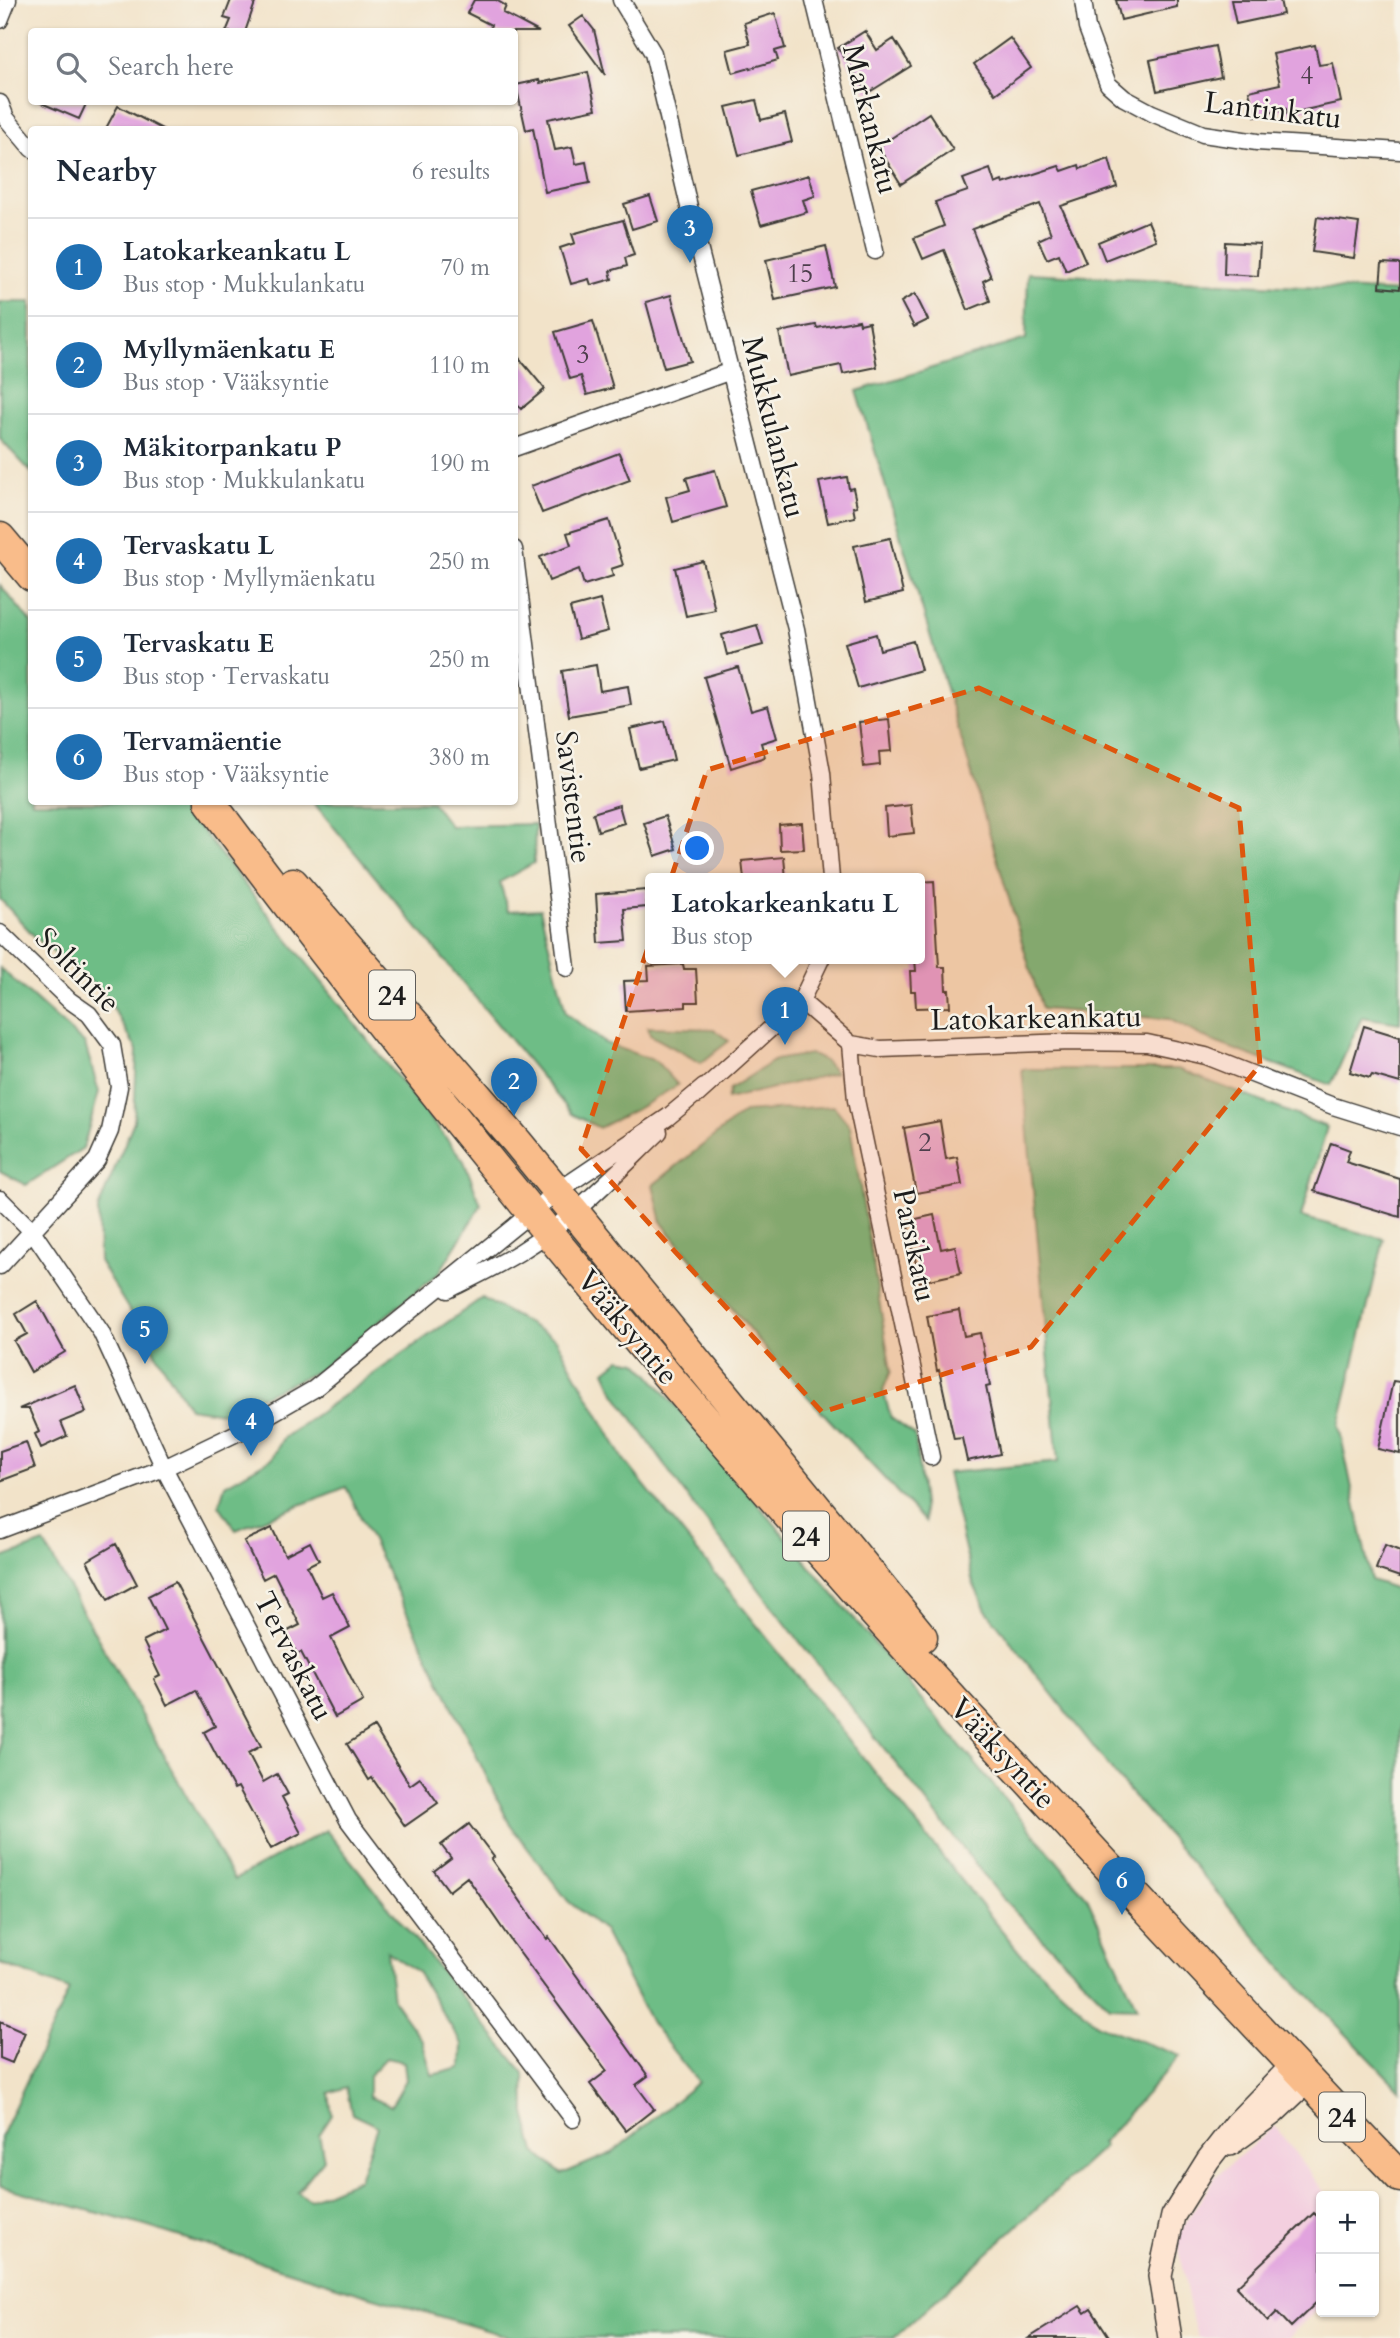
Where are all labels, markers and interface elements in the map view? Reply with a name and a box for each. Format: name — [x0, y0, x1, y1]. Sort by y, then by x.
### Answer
search box — [28, 28, 518, 105]
street label: Markankatu — [832, 40, 909, 198]
icon: search — [52, 48, 90, 86]
text: Search here — [108, 49, 234, 84]
house number: 4 — [1300, 58, 1314, 93]
street label: Lantinkatu — [1202, 82, 1344, 139]
text: Nearby — [56, 151, 157, 192]
text: 6 results — [412, 156, 490, 187]
pin: 3 — [667, 205, 713, 263]
text: Latokarkeankatu L — [123, 234, 350, 269]
text: 1 — [73, 252, 85, 283]
text: 70 m — [441, 252, 490, 283]
house number: 15 — [787, 256, 813, 291]
text: Bus stop · Mukkulankatu — [123, 269, 365, 300]
text: Myllymäenkatu E — [123, 332, 335, 367]
street label: Mukkulankatu — [731, 332, 816, 522]
house number: 3 — [576, 337, 590, 372]
text: 2 — [73, 350, 85, 381]
text: 110 m — [429, 350, 490, 381]
text: Bus stop · Vääksyntie — [123, 367, 330, 398]
text: Mäkitorpankatu P — [123, 430, 342, 465]
text: 3 — [73, 448, 85, 479]
text: 190 m — [429, 448, 490, 479]
text: Bus stop · Mukkulankatu — [123, 465, 365, 496]
text: Tervaskatu L — [123, 528, 274, 563]
text: 4 — [73, 546, 85, 577]
text: 250 m — [429, 546, 490, 577]
text: Bus stop · Myllymäenkatu — [123, 563, 376, 594]
text: Tervaskatu E — [123, 626, 274, 661]
text: 5 — [73, 644, 85, 675]
text: 250 m — [429, 644, 490, 675]
text: Bus stop · Tervaskatu — [123, 661, 330, 692]
text: Tervamäentie — [123, 724, 282, 759]
street label: Savistentie — [545, 728, 602, 866]
text: 6 — [73, 742, 85, 773]
text: 380 m — [429, 742, 490, 773]
text: Bus stop · Vääksyntie — [123, 759, 330, 790]
your location — [680, 831, 714, 865]
popup — [645, 873, 925, 964]
text: Latokarkeankatu L — [671, 886, 899, 921]
street label: Soltintie — [26, 919, 129, 1022]
text: Bus stop — [671, 921, 753, 952]
road number: 24 — [369, 970, 415, 1020]
pin: 1 — [762, 987, 808, 1045]
street label: Latokarkeankatu — [930, 996, 1142, 1041]
pin: 2 — [491, 1058, 537, 1116]
house number: 2 — [918, 1125, 932, 1160]
street label: Parsikatu — [882, 1185, 947, 1306]
street label: Vääksyntie — [567, 1261, 688, 1394]
pin: 5 — [122, 1306, 168, 1364]
pin: 4 — [228, 1398, 274, 1456]
road number: 24 — [783, 1512, 829, 1560]
street label: Tervaskatu — [244, 1585, 344, 1728]
street label: Vääksyntie — [940, 1689, 1065, 1818]
pin: 6 — [1099, 1857, 1145, 1915]
road number: 24 — [1319, 2092, 1365, 2142]
map controls — [1316, 2191, 1379, 2317]
button: + — [1316, 2191, 1379, 2254]
button: − — [1316, 2254, 1379, 2317]

